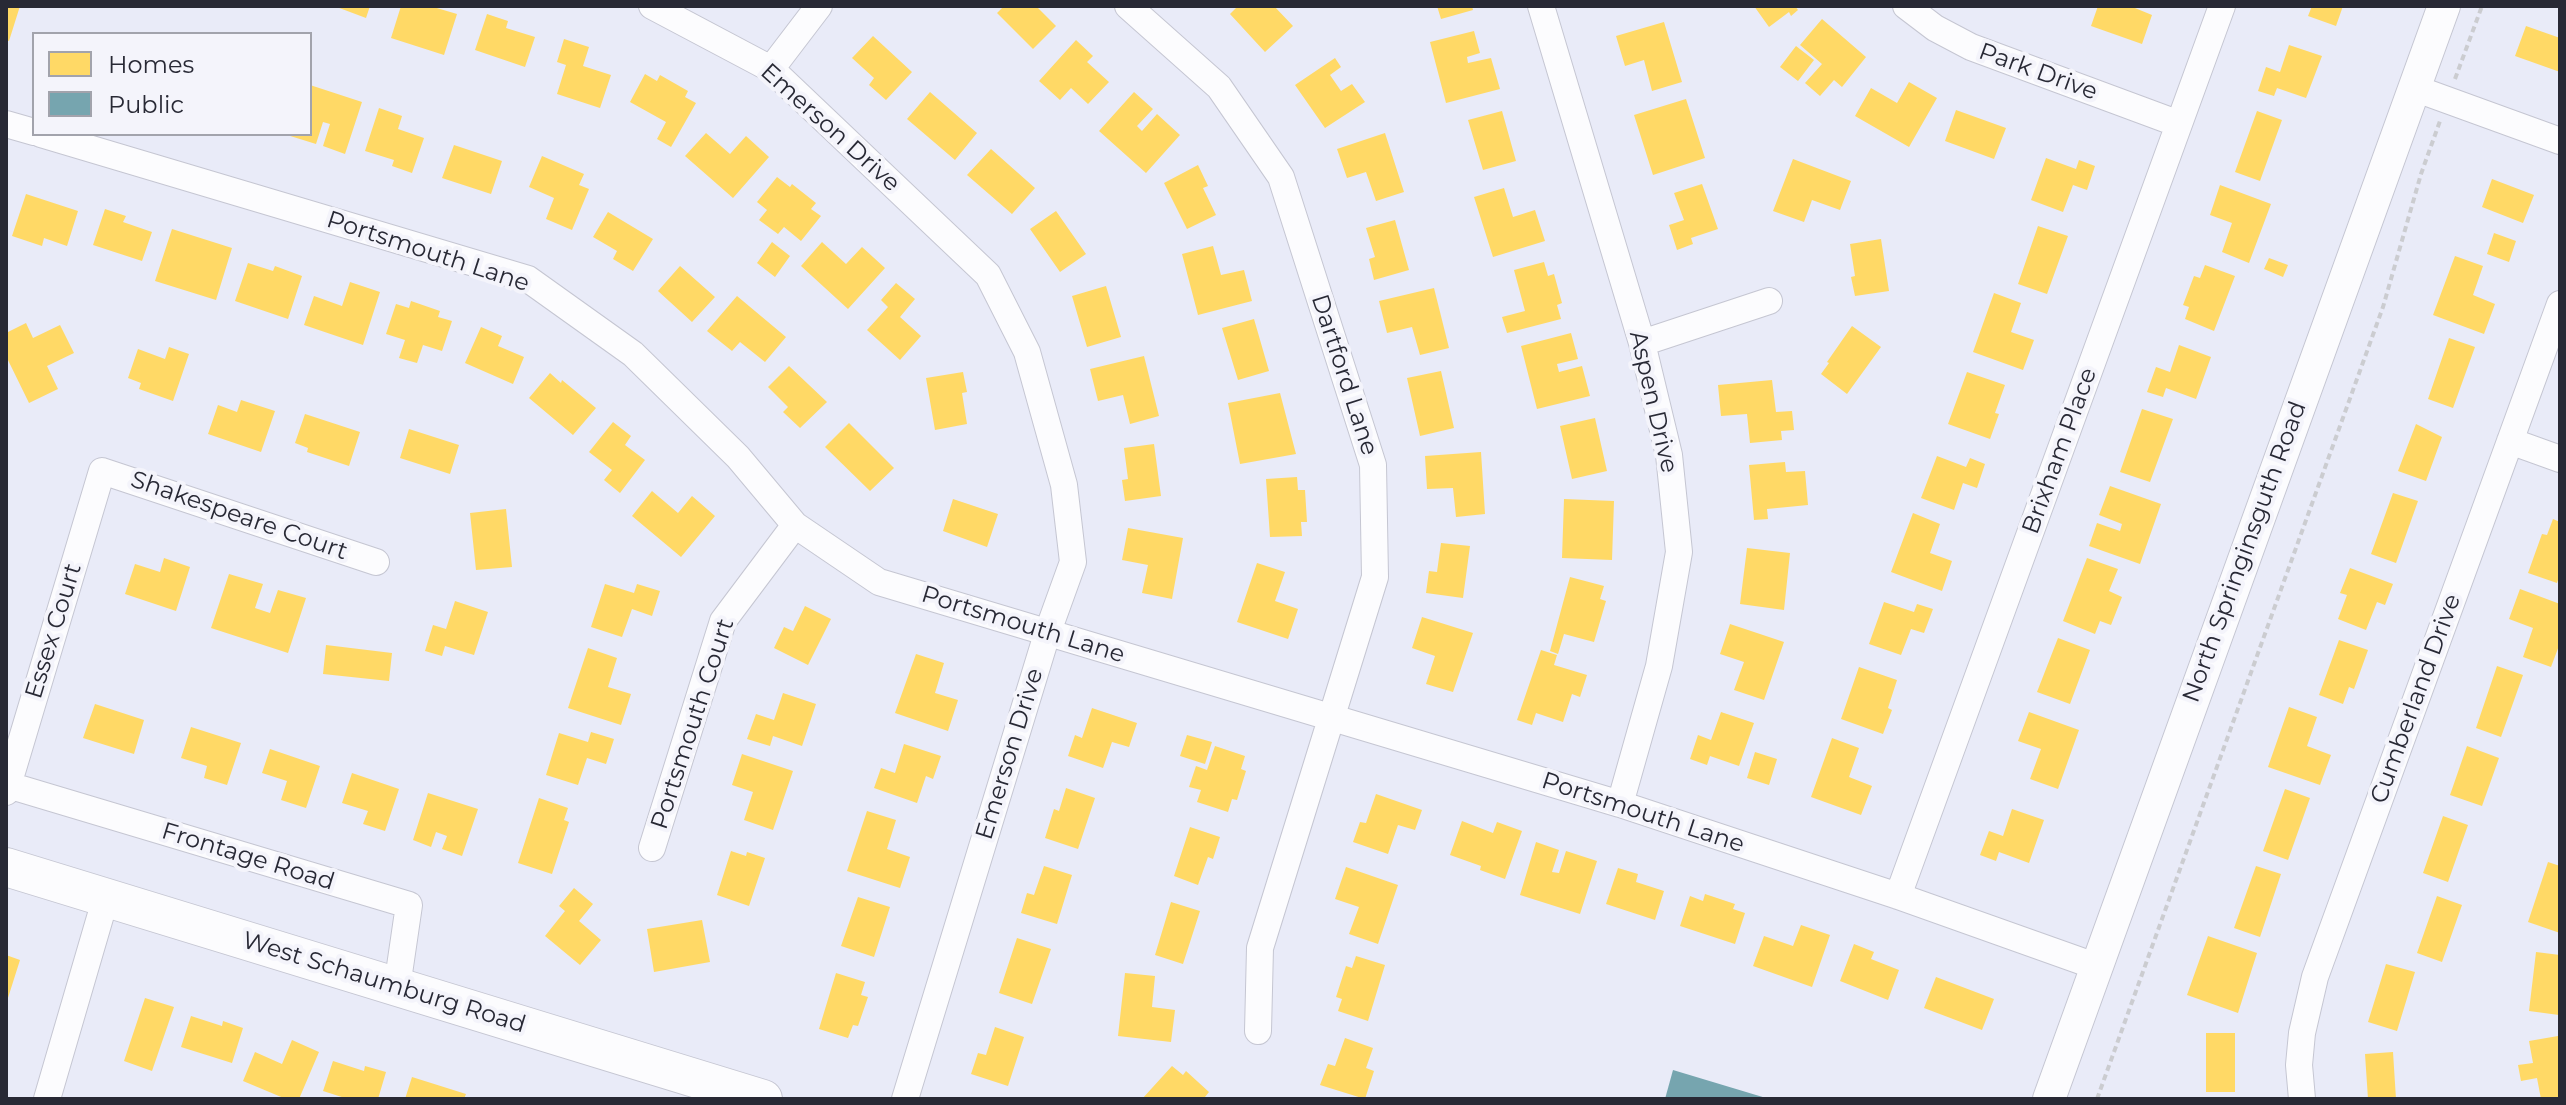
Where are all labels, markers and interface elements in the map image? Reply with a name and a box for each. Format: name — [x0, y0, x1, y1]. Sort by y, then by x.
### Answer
legend — [32, 32, 312, 136]
street label: Park Drive — [1975, 37, 2101, 107]
text: Homes — [108, 50, 194, 79]
street label: Emerson Drive — [754, 58, 906, 198]
text: Public — [108, 90, 184, 119]
street label: Portsmouth Lane — [323, 206, 533, 298]
street label: Dartford Lane — [1304, 291, 1384, 459]
street label: Aspen Drive — [1623, 328, 1683, 476]
street label: Brixham Place — [2017, 364, 2103, 538]
street label: North Springinsguth Road — [2177, 397, 2313, 707]
street label: Shakespeare Court — [127, 465, 351, 567]
street label: Essex Court — [20, 560, 88, 702]
street label: Portsmouth Lane — [918, 580, 1128, 670]
street label: Cumberland Drive — [2365, 590, 2467, 808]
street label: Portsmouth Court — [645, 615, 741, 833]
street label: Emerson Drive — [970, 665, 1050, 843]
street label: Portsmouth Lane — [1538, 767, 1748, 859]
street label: Frontage Road — [158, 817, 338, 897]
street label: West Schaumburg Road — [239, 926, 529, 1040]

